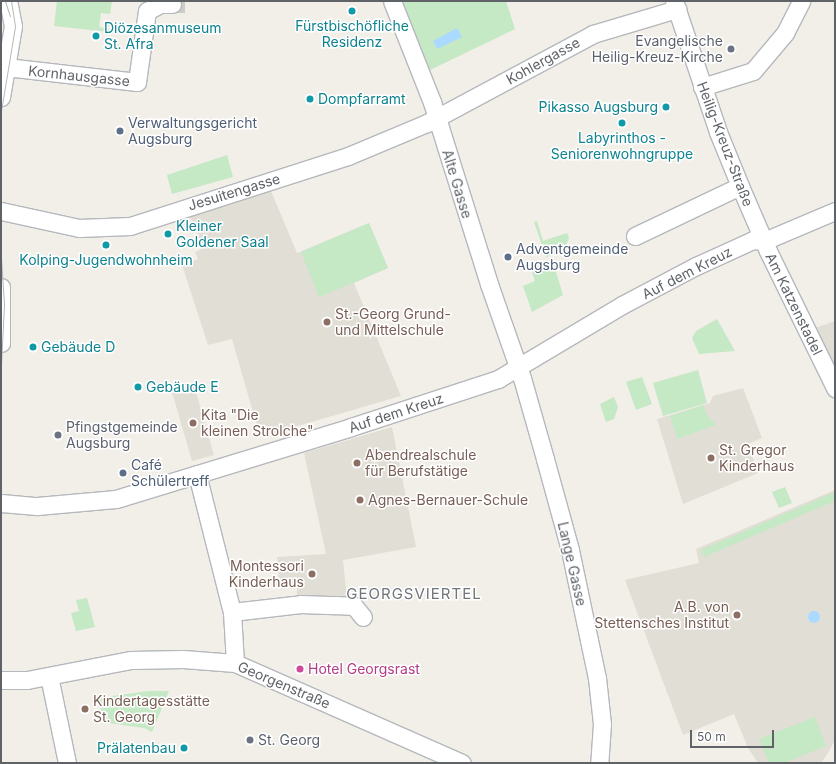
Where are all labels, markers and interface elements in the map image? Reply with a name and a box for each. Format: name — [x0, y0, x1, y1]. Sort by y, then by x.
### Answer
marker: Fürstbischöfliche Residenz — [347, 6, 357, 16]
place label: Fürstbischöfliche Residenz — [295, 18, 409, 50]
place label: Diözesanmuseum St. Afra — [104, 20, 222, 52]
marker: Diözesanmuseum St. Afra — [91, 31, 101, 41]
place label: Evangelische Heilig-Kreuz-Kirche — [592, 33, 723, 66]
street label: Kohlergasse — [503, 34, 583, 88]
marker: Evangelische Heilig-Kreuz-Kirche — [726, 44, 736, 54]
street label: Kornhausgasse — [27, 62, 131, 90]
street label: Heilig-Kreuz-Straße — [693, 79, 757, 209]
place label: Dompfarramt — [318, 91, 406, 107]
marker: Dompfarramt — [305, 94, 315, 104]
place label: Pikasso Augsburg — [539, 99, 658, 115]
marker: Pikasso Augsburg — [661, 102, 671, 112]
place label: Verwaltungsgericht Augsburg — [128, 115, 257, 148]
marker: Labyrinthos - Seniorenwohngruppe — [617, 118, 627, 128]
marker: Verwaltungsgericht Augsburg — [115, 126, 125, 136]
place label: Labyrinthos - Seniorenwohngruppe — [551, 130, 693, 162]
street label: Alte Gasse — [439, 148, 475, 220]
street label: Jesuitengasse — [186, 170, 282, 214]
place label: Kleiner Goldener Saal — [176, 218, 269, 250]
marker: Kleiner Goldener Saal — [163, 229, 173, 239]
marker: Kolping-Jugendwohnheim — [101, 240, 111, 250]
place label: Adventgemeinde Augsburg — [516, 241, 628, 274]
street label: Auf dem Kreuz — [639, 243, 735, 303]
street label: Am Katzenstadel — [762, 250, 826, 358]
place label: Kolping-Jugendwohnheim — [19, 252, 193, 268]
marker: Adventgemeinde Augsburg — [503, 252, 513, 262]
place label: St.-Georg Grund- und Mittelschule — [335, 306, 451, 338]
marker: St.-Georg Grund- und Mittelschule — [322, 317, 332, 327]
place label: Gebäude D — [41, 339, 115, 355]
marker: Gebäude D — [28, 342, 38, 352]
place label: Gebäude E — [146, 379, 219, 395]
marker: Gebäude E — [133, 382, 143, 392]
street label: Auf dem Kreuz — [347, 390, 445, 436]
place label: Kita "Die kleinen Strolche" — [201, 407, 313, 440]
marker: Kita "Die kleinen Strolche" — [188, 418, 198, 428]
place label: Pfingstgemeinde Augsburg — [66, 419, 178, 452]
marker: Pfingstgemeinde Augsburg — [53, 430, 63, 440]
place label: St. Gregor Kinderhaus — [719, 442, 794, 474]
place label: Abendrealschule für Berufstätige — [365, 447, 476, 480]
marker: St. Gregor Kinderhaus — [706, 453, 716, 463]
place label: Café Schülertreff — [131, 457, 209, 490]
marker: Abendrealschule für Berufstätige — [352, 458, 362, 468]
marker: Café Schülertreff — [118, 468, 128, 478]
place label: Agnes-Bernauer-Schule — [368, 492, 528, 508]
marker: Agnes-Bernauer-Schule — [355, 495, 365, 505]
street label: Lange Gasse — [554, 520, 590, 608]
place label: Montessori Kinderhaus — [229, 558, 304, 590]
marker: Montessori Kinderhaus — [307, 569, 317, 579]
district label: GEORGSVIERTEL — [346, 585, 482, 603]
place label: A.B. von Stettensches Institut — [594, 599, 729, 632]
marker: A.B. von Stettensches Institut — [732, 610, 742, 620]
street label: Georgenstraße — [235, 658, 333, 712]
place label: Hotel Georgsrast — [308, 661, 420, 677]
marker: Hotel Georgsrast — [295, 664, 305, 674]
place label: Kindertagesstätte St. Georg — [93, 693, 210, 726]
marker: Kindertagesstätte St. Georg — [80, 704, 90, 714]
scale bar — [692, 722, 776, 748]
text: 50 m — [697, 729, 726, 744]
place label: St. Georg — [258, 732, 320, 748]
marker: St. Georg — [245, 735, 255, 745]
place label: Prälatenbau — [97, 740, 176, 756]
marker: Prälatenbau — [179, 743, 189, 753]

